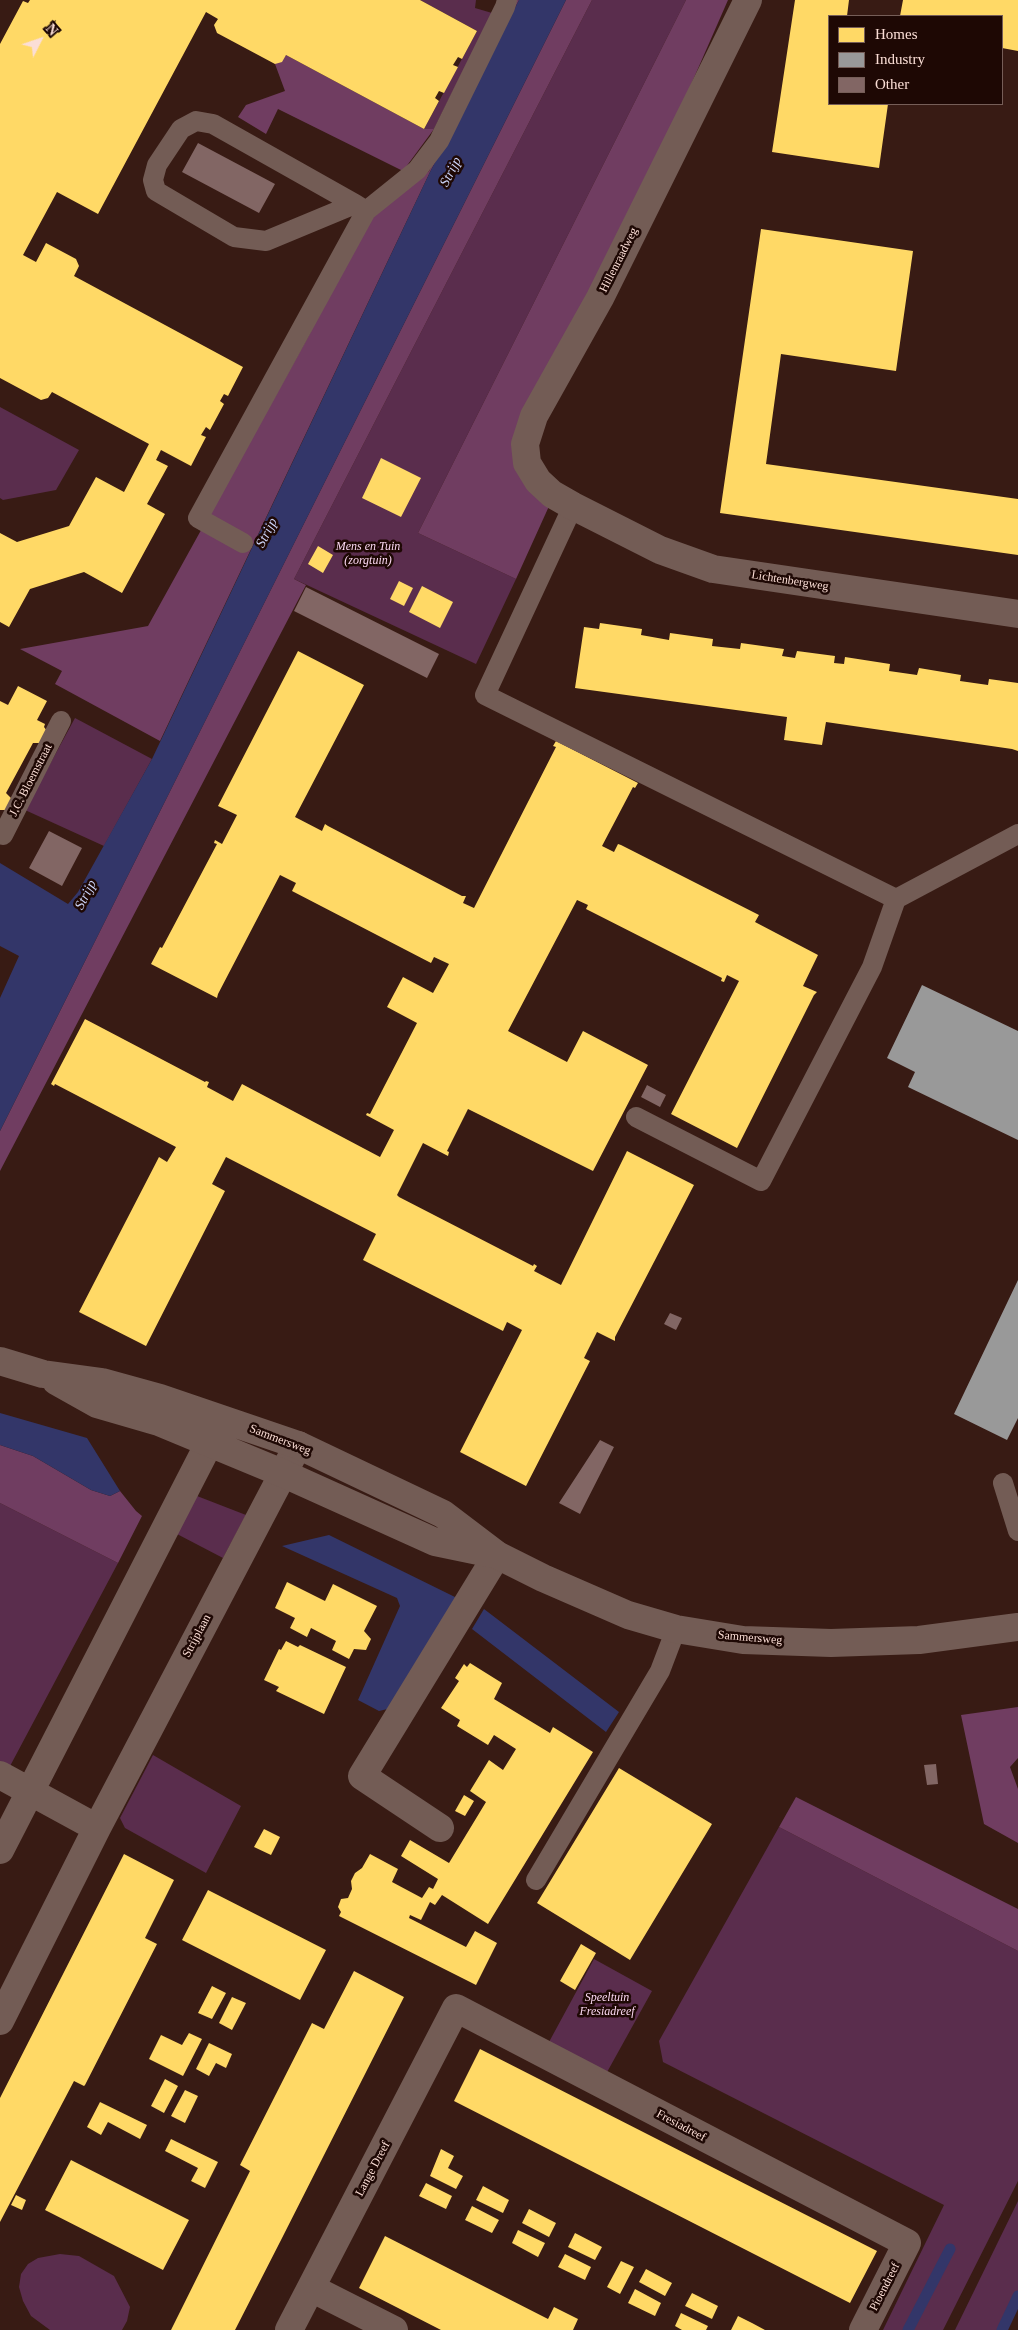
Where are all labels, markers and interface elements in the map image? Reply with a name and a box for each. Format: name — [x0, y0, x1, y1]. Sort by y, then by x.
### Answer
north arrow — [15, 15, 65, 65]
legend — [828, 15, 1003, 105]
text: N — [43, 21, 61, 39]
text: Homes — [875, 26, 918, 42]
text: Industry — [875, 51, 925, 67]
text: Other — [875, 76, 909, 92]
water label: Strijp — [436, 154, 466, 190]
street label: Hillenraadweg — [597, 225, 641, 295]
water label: Strijp — [252, 515, 282, 551]
park label: Mens en Tuin (zorgtuin) — [336, 540, 400, 568]
street label: Lichtenbergweg — [750, 568, 830, 594]
street label: J.C. Bloemstraat — [7, 741, 55, 819]
water label: Strijp — [71, 877, 101, 913]
street label: Sammersweg — [247, 1422, 313, 1458]
street label: Strijplaan — [180, 1612, 214, 1660]
street label: Sammersweg — [717, 1628, 783, 1648]
park label: Speeltuin Fresiadreef — [579, 1991, 635, 2019]
street label: Fresiadreef — [654, 2107, 708, 2145]
street label: Lange Dreef — [352, 2139, 394, 2199]
street label: Pioendreef — [867, 2261, 903, 2313]

